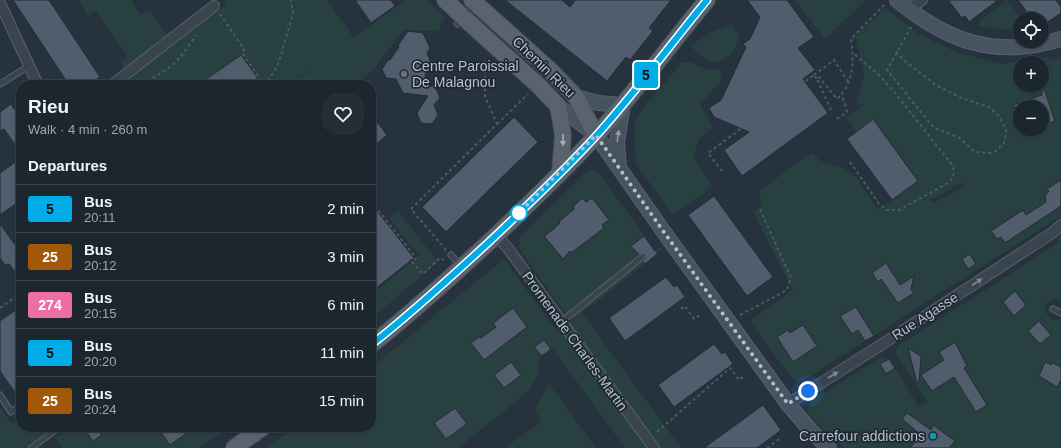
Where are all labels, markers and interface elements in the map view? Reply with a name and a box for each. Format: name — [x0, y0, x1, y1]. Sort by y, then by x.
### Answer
map controls — [1013, 12, 1049, 136]
button: locate — [1013, 12, 1049, 48]
street label: Chemin Rieu — [509, 33, 579, 101]
button: + — [1013, 56, 1049, 92]
place label: Centre Paroissial De Malagnou — [412, 58, 519, 90]
line badge: 5 — [633, 62, 659, 88]
text: 5 — [642, 67, 650, 83]
marker: Centre Paroissial De Malagnou — [399, 69, 409, 79]
button: heart — [322, 93, 364, 135]
text: Rieu — [28, 96, 69, 117]
button: − — [1013, 100, 1049, 136]
text: Walk · 4 min · 260 m — [28, 122, 147, 137]
one-way arrow — [615, 130, 621, 142]
one-way arrow — [560, 134, 566, 147]
text: Departures — [28, 157, 107, 174]
text: Bus — [84, 193, 112, 210]
text: 2 min — [327, 200, 364, 217]
text: 5 — [46, 201, 54, 217]
unlabelled marker — [510, 204, 528, 222]
text: 20:11 — [84, 210, 116, 225]
text: Bus — [84, 241, 112, 258]
text: 3 min — [327, 248, 364, 265]
text: 25 — [42, 249, 58, 265]
text: 20:12 — [84, 258, 117, 273]
street label: Promenade Charles-Martin — [519, 268, 631, 414]
one-way arrow — [972, 278, 982, 286]
text: Bus — [84, 289, 112, 306]
street label: Rue Agasse — [889, 289, 961, 343]
text: 6 min — [327, 296, 364, 313]
text: 274 — [38, 297, 62, 313]
text: 20:15 — [84, 306, 117, 321]
text: Bus — [84, 337, 112, 354]
text: 11 min — [320, 344, 364, 361]
text: 5 — [46, 345, 54, 361]
text: 20:20 — [84, 354, 117, 369]
one-way arrow — [827, 372, 839, 379]
your location — [798, 381, 818, 401]
text: Bus — [84, 385, 112, 402]
text: 15 min — [319, 392, 364, 409]
text: 25 — [42, 393, 58, 409]
text: 20:24 — [84, 402, 117, 417]
place label: Carrefour addictions — [799, 428, 925, 444]
marker: Carrefour addictions — [928, 431, 938, 441]

